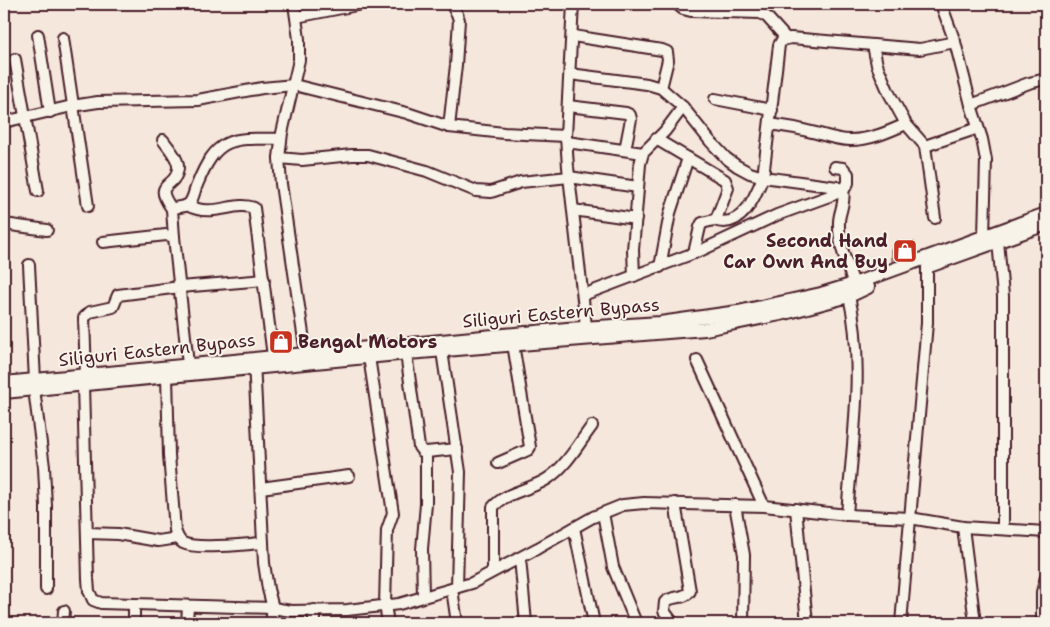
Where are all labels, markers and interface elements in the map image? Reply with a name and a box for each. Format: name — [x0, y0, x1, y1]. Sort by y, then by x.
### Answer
place label: Second Hand Car Own And Buy — [723, 229, 888, 274]
shop icon: Second Hand Car Own And Buy — [892, 238, 918, 264]
street label: Siliguri Eastern Bypass — [461, 292, 661, 334]
street label: Siliguri Eastern Bypass — [57, 328, 257, 372]
shop icon: Bengal Motors — [268, 329, 294, 355]
place label: Bengal Motors — [298, 330, 437, 354]

